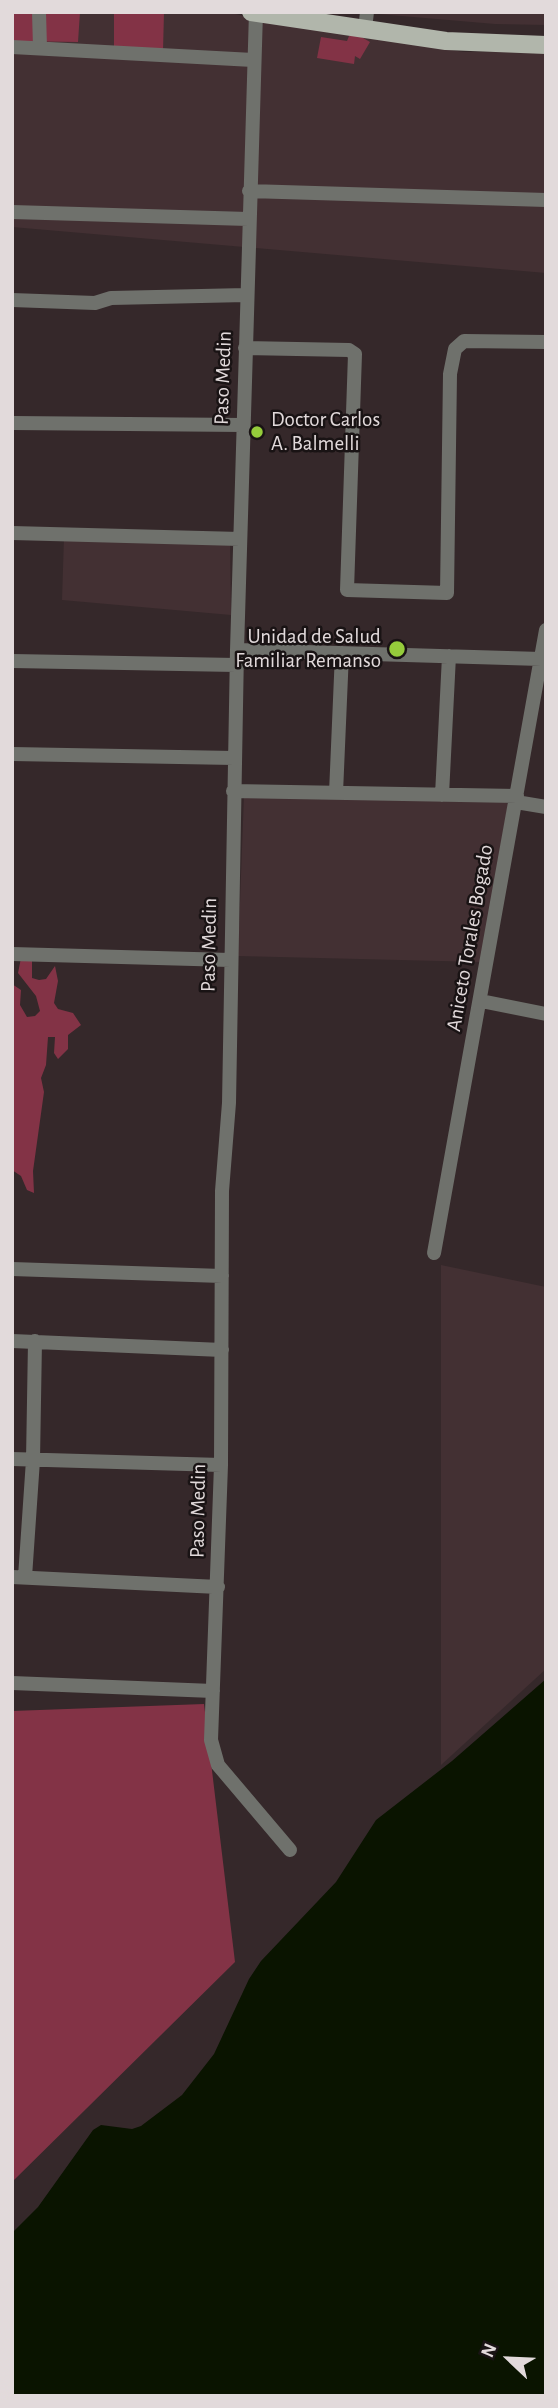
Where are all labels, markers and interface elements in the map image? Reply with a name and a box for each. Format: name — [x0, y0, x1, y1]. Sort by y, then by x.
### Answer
street label: Paso Medin — [209, 330, 237, 426]
place label: Doctor Carlos A. Balmelli — [271, 407, 380, 457]
marker: Doctor Carlos A. Balmelli — [249, 424, 265, 440]
place label: Unidad de Salud Familiar Remanso — [235, 624, 381, 674]
marker: Unidad de Salud Familiar Remanso — [387, 639, 407, 659]
street label: Aniceto Torales Bogado — [441, 843, 499, 1033]
street label: Paso Medin — [196, 898, 222, 992]
street label: Paso Medin — [185, 1464, 211, 1558]
north arrow — [474, 2324, 544, 2394]
text: N — [478, 2341, 501, 2360]

